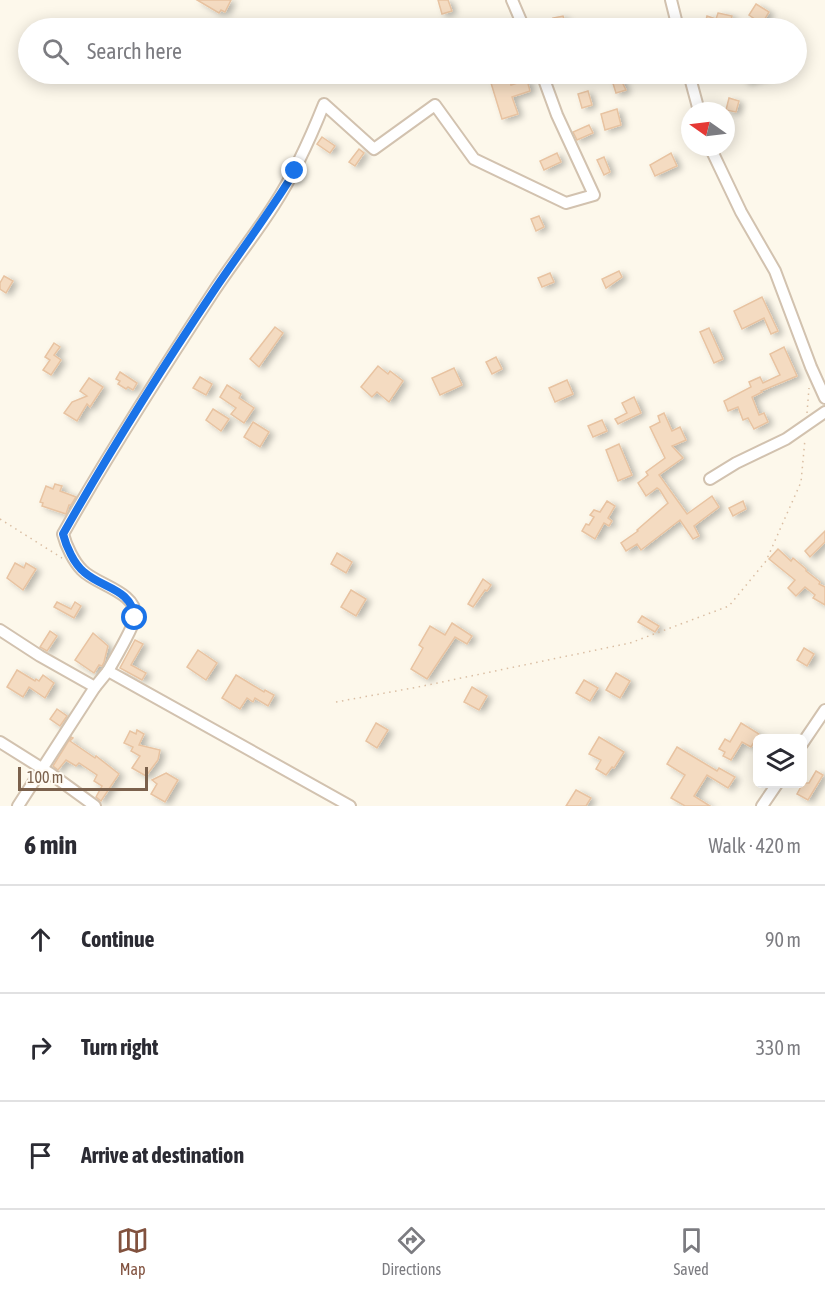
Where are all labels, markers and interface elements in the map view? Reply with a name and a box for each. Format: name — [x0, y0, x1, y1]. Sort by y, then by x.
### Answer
search box — [18, 18, 807, 84]
icon: search — [39, 35, 72, 68]
text: Search here — [87, 38, 182, 64]
north arrow — [681, 102, 735, 156]
route end — [281, 157, 307, 183]
route start — [121, 604, 147, 630]
map controls — [753, 734, 807, 788]
button: layers — [753, 734, 807, 788]
scale bar — [18, 764, 148, 792]
text: 100 m — [27, 768, 63, 786]
text: 6 min — [24, 830, 77, 860]
text: Walk · 420 m — [709, 834, 801, 857]
icon: ahead — [24, 923, 57, 956]
text: Continue — [81, 926, 155, 952]
text: 90 m — [765, 928, 801, 951]
icon: right — [24, 1031, 57, 1064]
text: Turn right — [81, 1034, 158, 1060]
text: 330 m — [756, 1036, 801, 1059]
icon: arrive — [24, 1139, 57, 1172]
text: Arrive at destination — [81, 1142, 244, 1168]
tab: Map — [116, 1224, 149, 1278]
tab: Directions — [381, 1224, 441, 1278]
tab: Saved — [673, 1224, 709, 1278]

